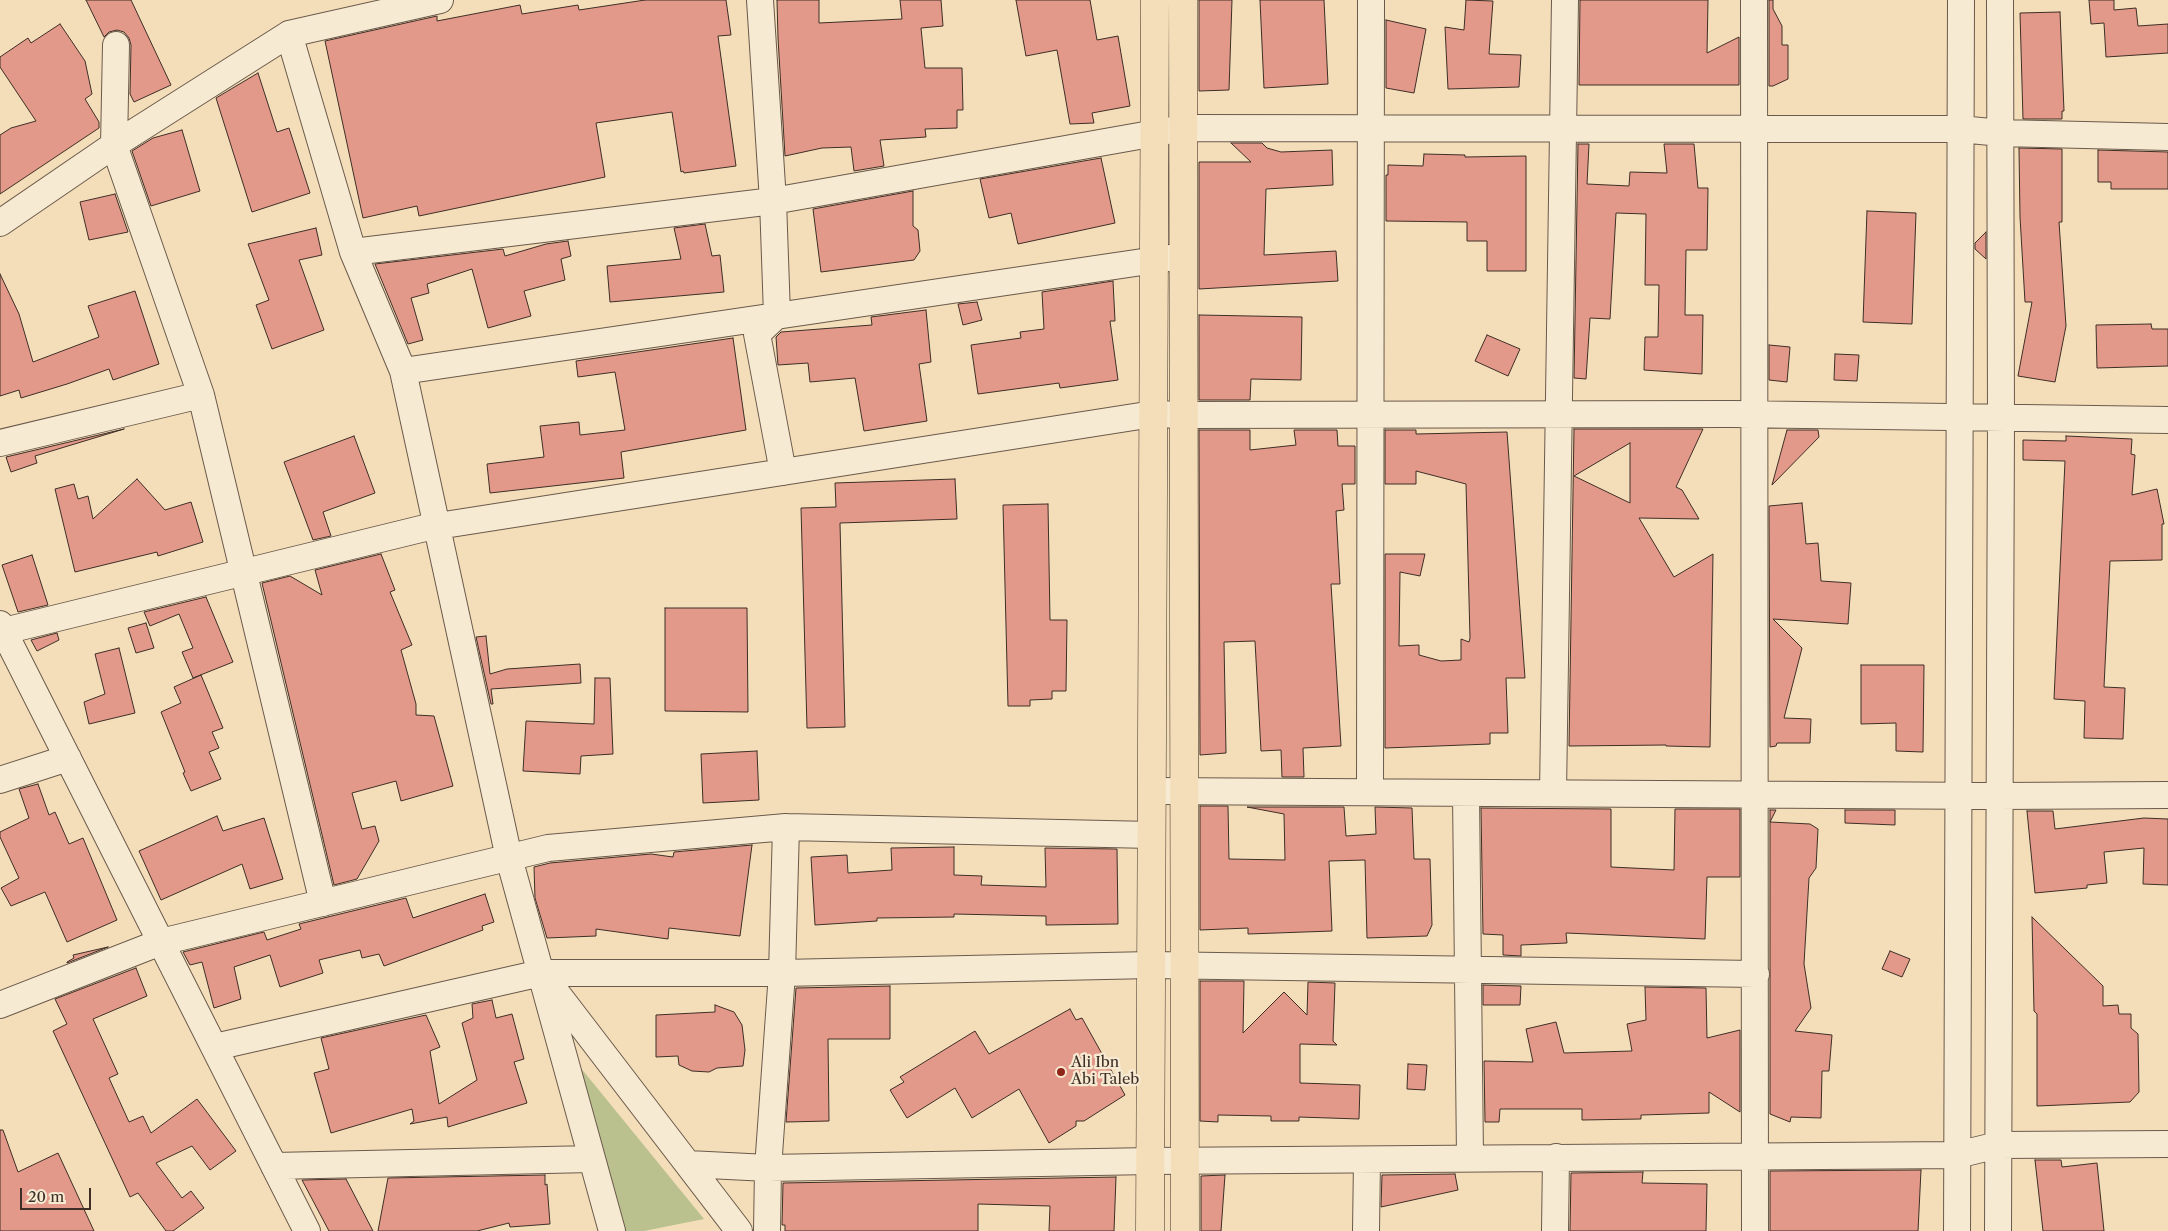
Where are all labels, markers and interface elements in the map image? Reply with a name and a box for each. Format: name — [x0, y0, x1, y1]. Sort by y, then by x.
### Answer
place label: Ali Ibn Abi Taleb — [1071, 1054, 1139, 1089]
marker: Ali Ibn Abi Taleb — [1055, 1066, 1067, 1078]
scale bar — [22, 1178, 94, 1210]
text: 20 m — [28, 1187, 64, 1206]

